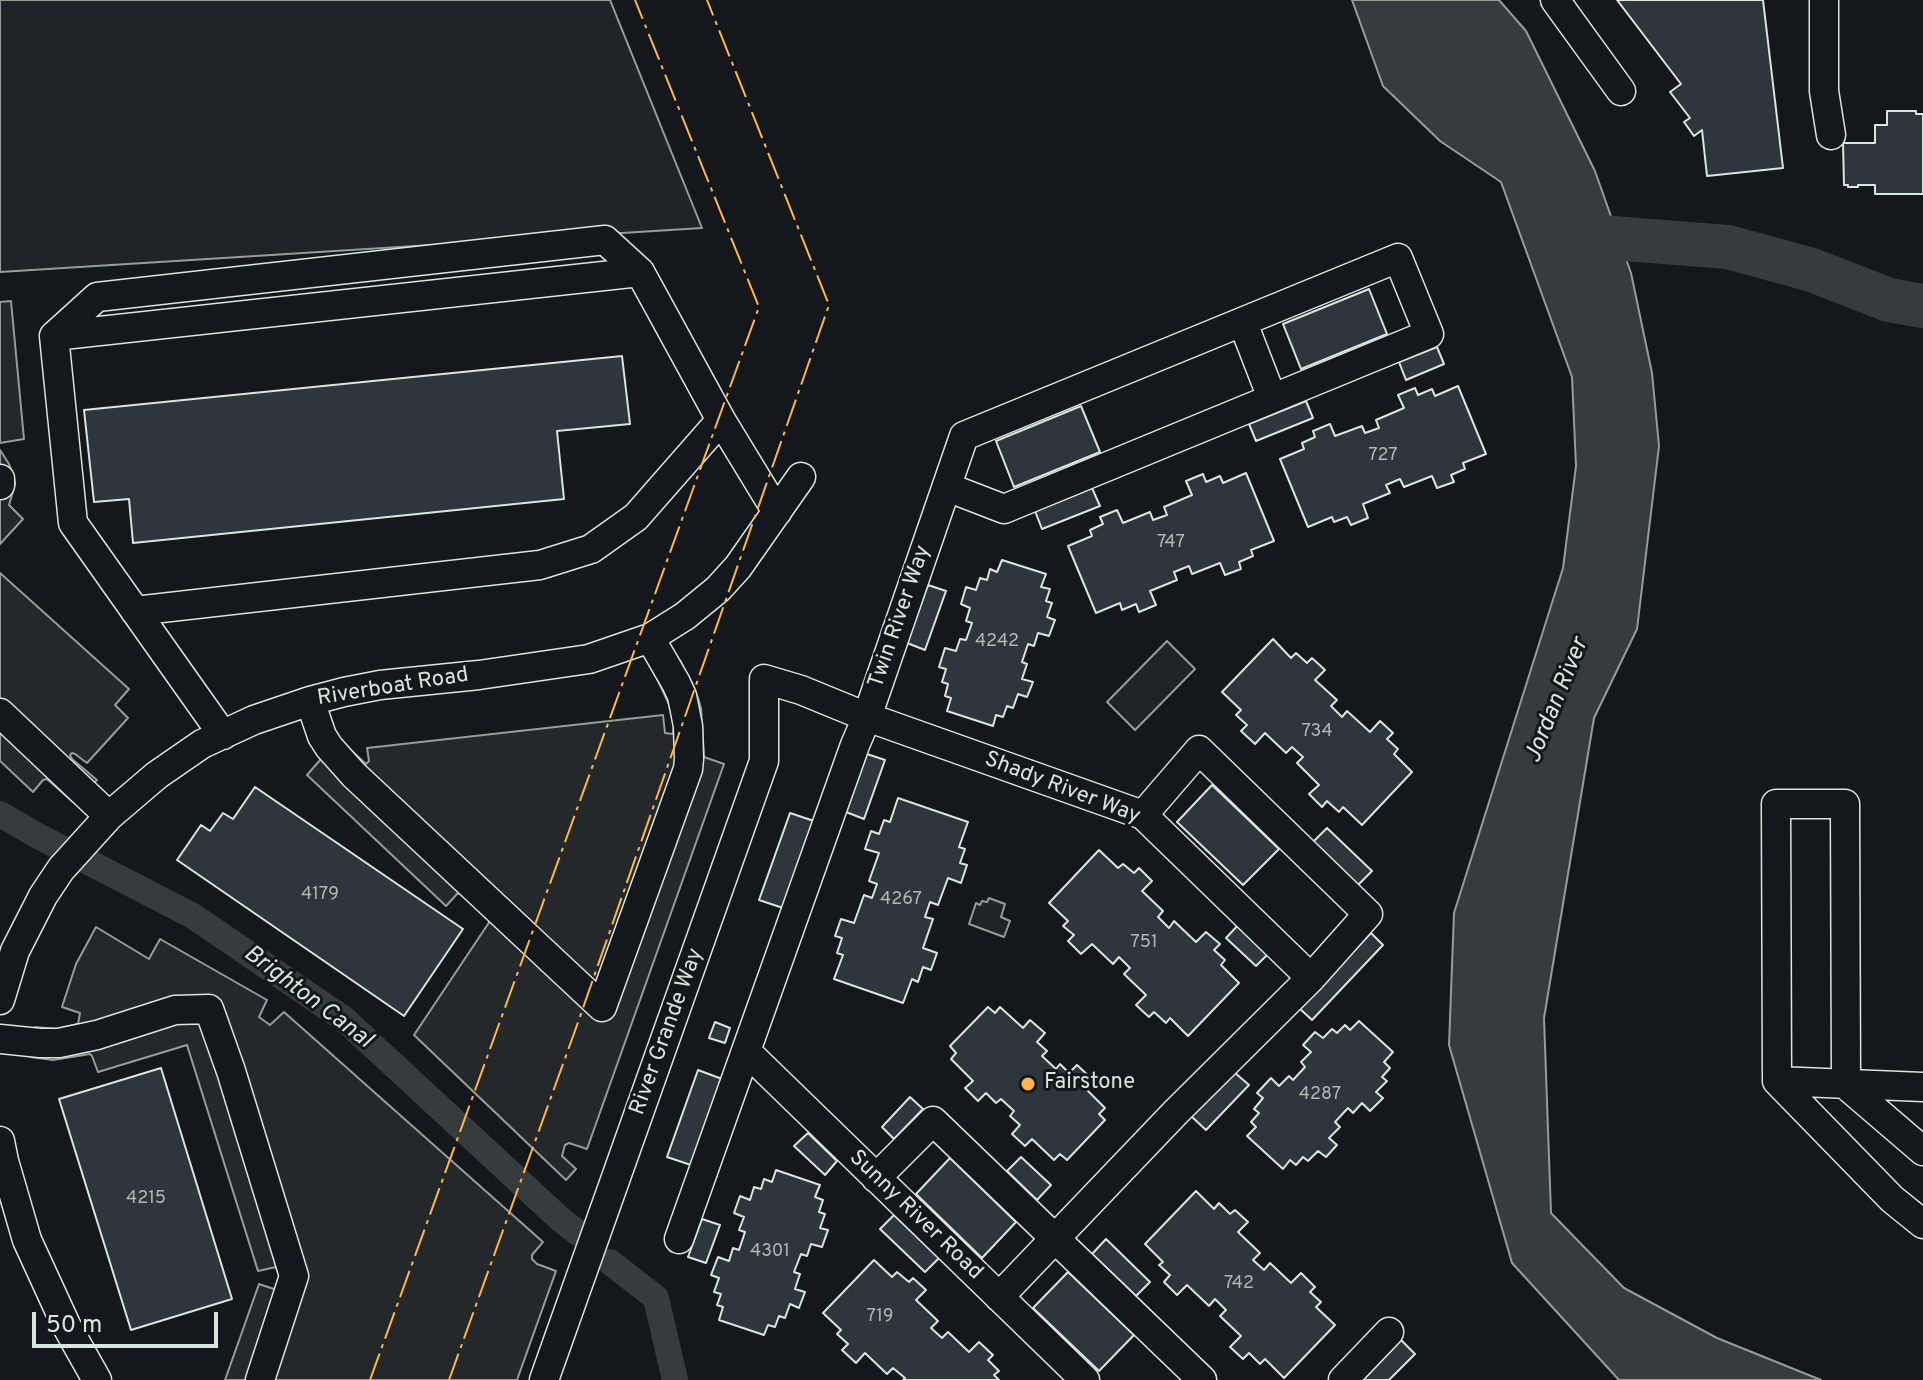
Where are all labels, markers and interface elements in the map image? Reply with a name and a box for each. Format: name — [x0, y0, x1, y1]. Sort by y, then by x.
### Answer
house number: 727 — [1368, 445, 1398, 467]
house number: 747 — [1157, 532, 1185, 554]
street label: Twin River Way — [864, 542, 938, 692]
house number: 4242 — [975, 631, 1019, 653]
water label: Jordan River — [1520, 634, 1596, 768]
street label: Riverboat Road — [315, 663, 471, 713]
house number: 734 — [1301, 721, 1333, 743]
street label: Shady River Way — [980, 747, 1144, 831]
house number: 4179 — [301, 884, 339, 906]
house number: 4267 — [880, 889, 922, 911]
house number: 751 — [1130, 932, 1158, 954]
water label: Brighton Canal — [237, 940, 377, 1056]
street label: River Grande Way — [626, 945, 710, 1119]
place label: Fairstone — [1044, 1071, 1135, 1097]
marker: Fairstone — [1019, 1075, 1037, 1093]
house number: 4287 — [1299, 1084, 1341, 1106]
street label: Sunny River Road — [843, 1146, 987, 1286]
house number: 4215 — [126, 1188, 166, 1210]
house number: 4301 — [750, 1241, 790, 1263]
house number: 742 — [1224, 1273, 1254, 1295]
scale bar — [36, 1296, 222, 1346]
house number: 719 — [866, 1306, 894, 1328]
text: 50 m — [46, 1311, 102, 1341]

